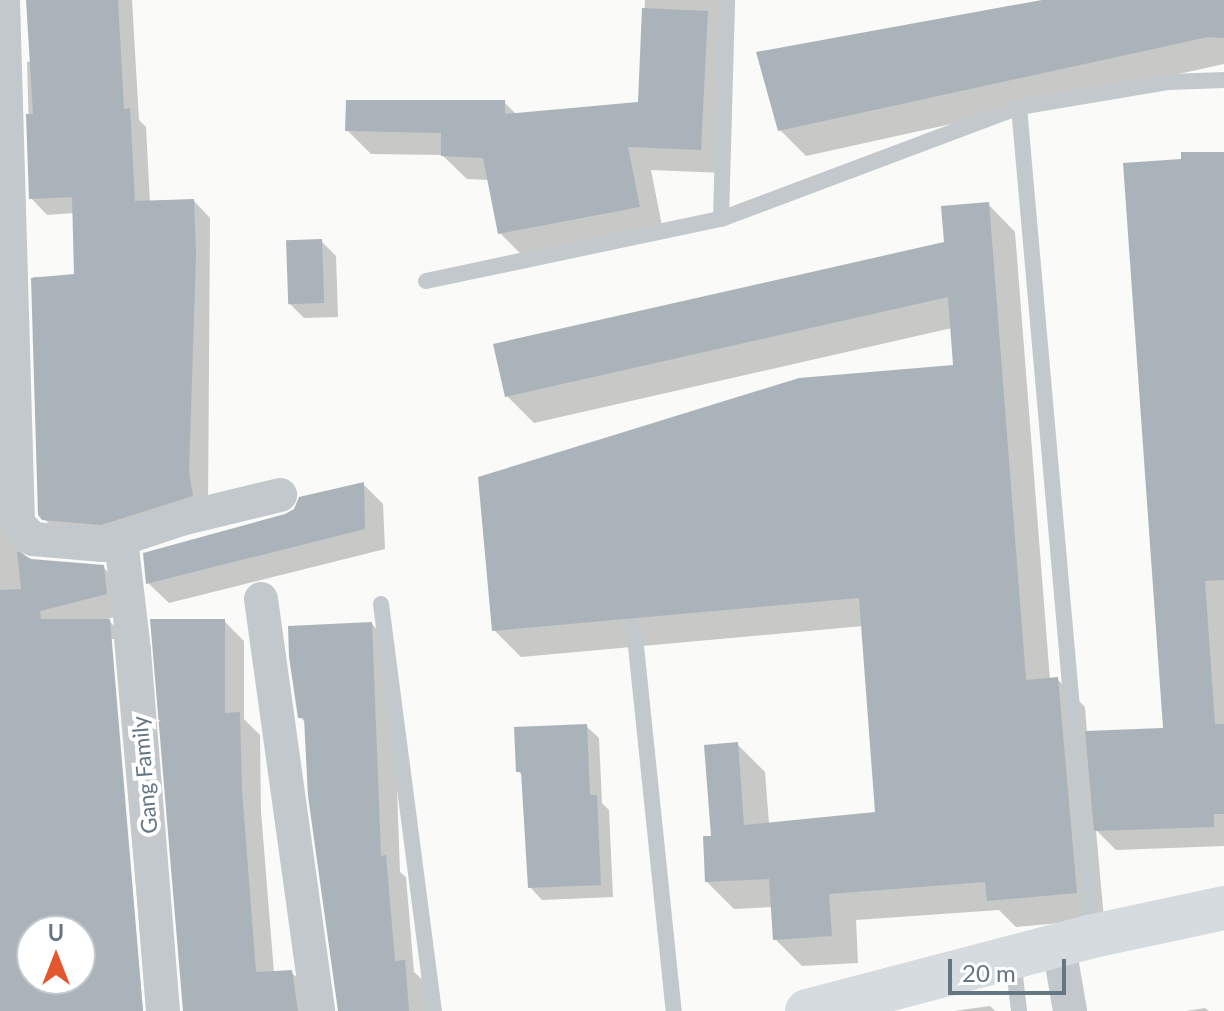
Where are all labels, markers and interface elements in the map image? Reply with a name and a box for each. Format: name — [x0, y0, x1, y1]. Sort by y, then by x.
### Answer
street label: Gang Family — [126, 715, 162, 835]
north arrow — [16, 915, 96, 995]
text: U — [48, 919, 64, 946]
scale bar — [952, 943, 1070, 993]
text: 20 m — [962, 958, 1016, 987]

